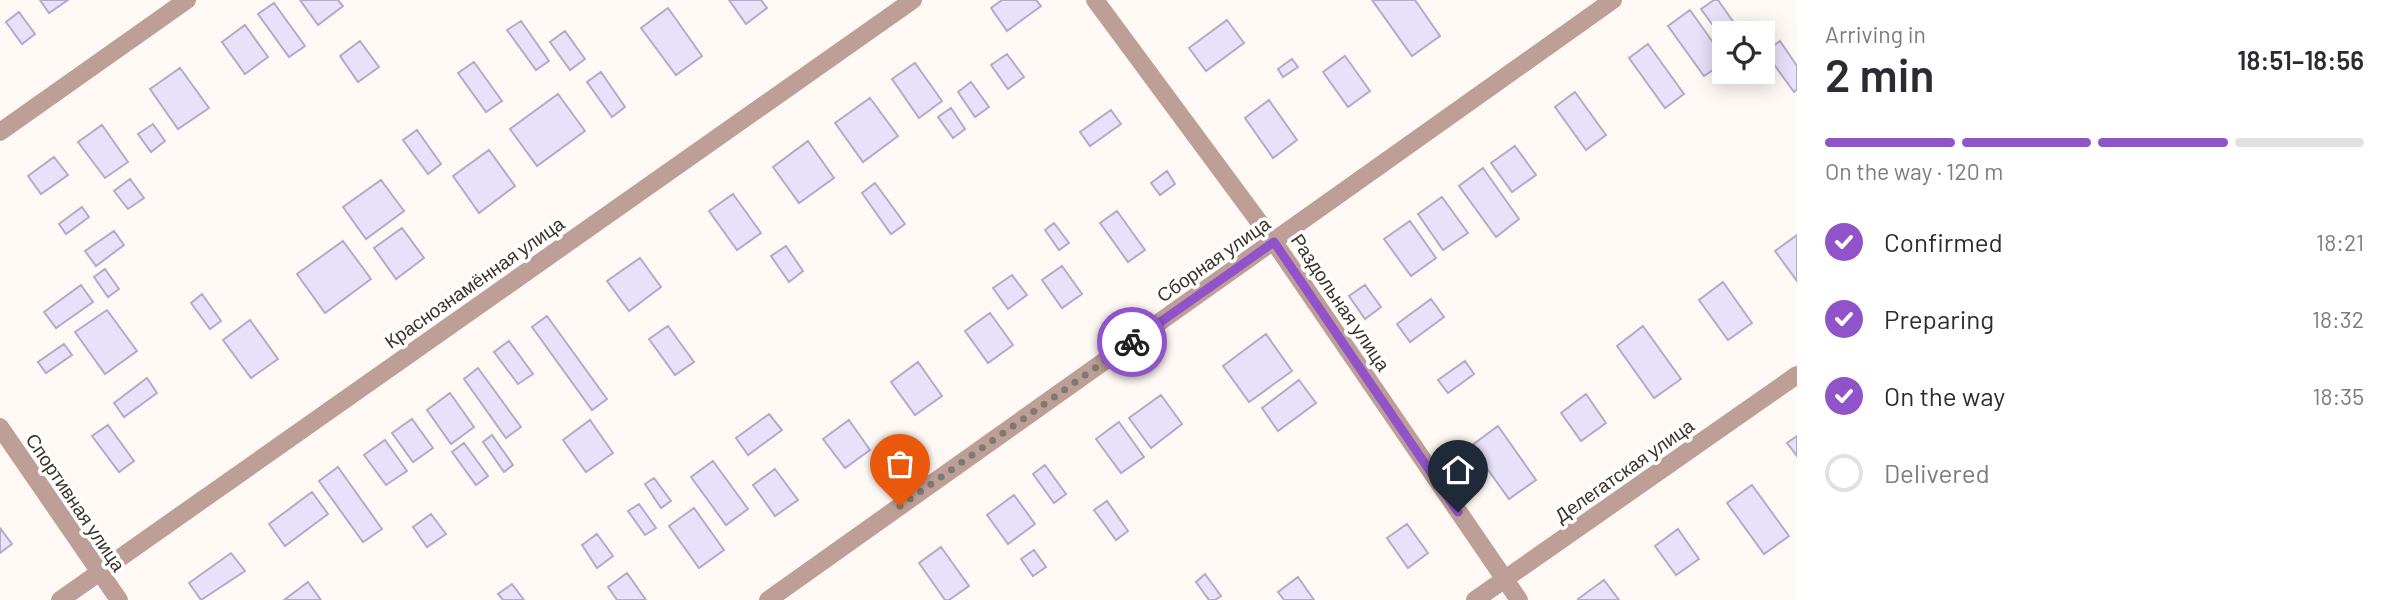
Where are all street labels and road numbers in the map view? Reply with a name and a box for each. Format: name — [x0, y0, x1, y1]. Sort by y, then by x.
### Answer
street label: Краснознамённая улица — [380, 211, 569, 353]
street label: Сборная улица — [1152, 211, 1274, 307]
street label: Раздольная улица — [1287, 229, 1396, 375]
street label: Делегатская улица — [1550, 413, 1698, 527]
street label: Спортивная улица — [21, 429, 131, 576]

